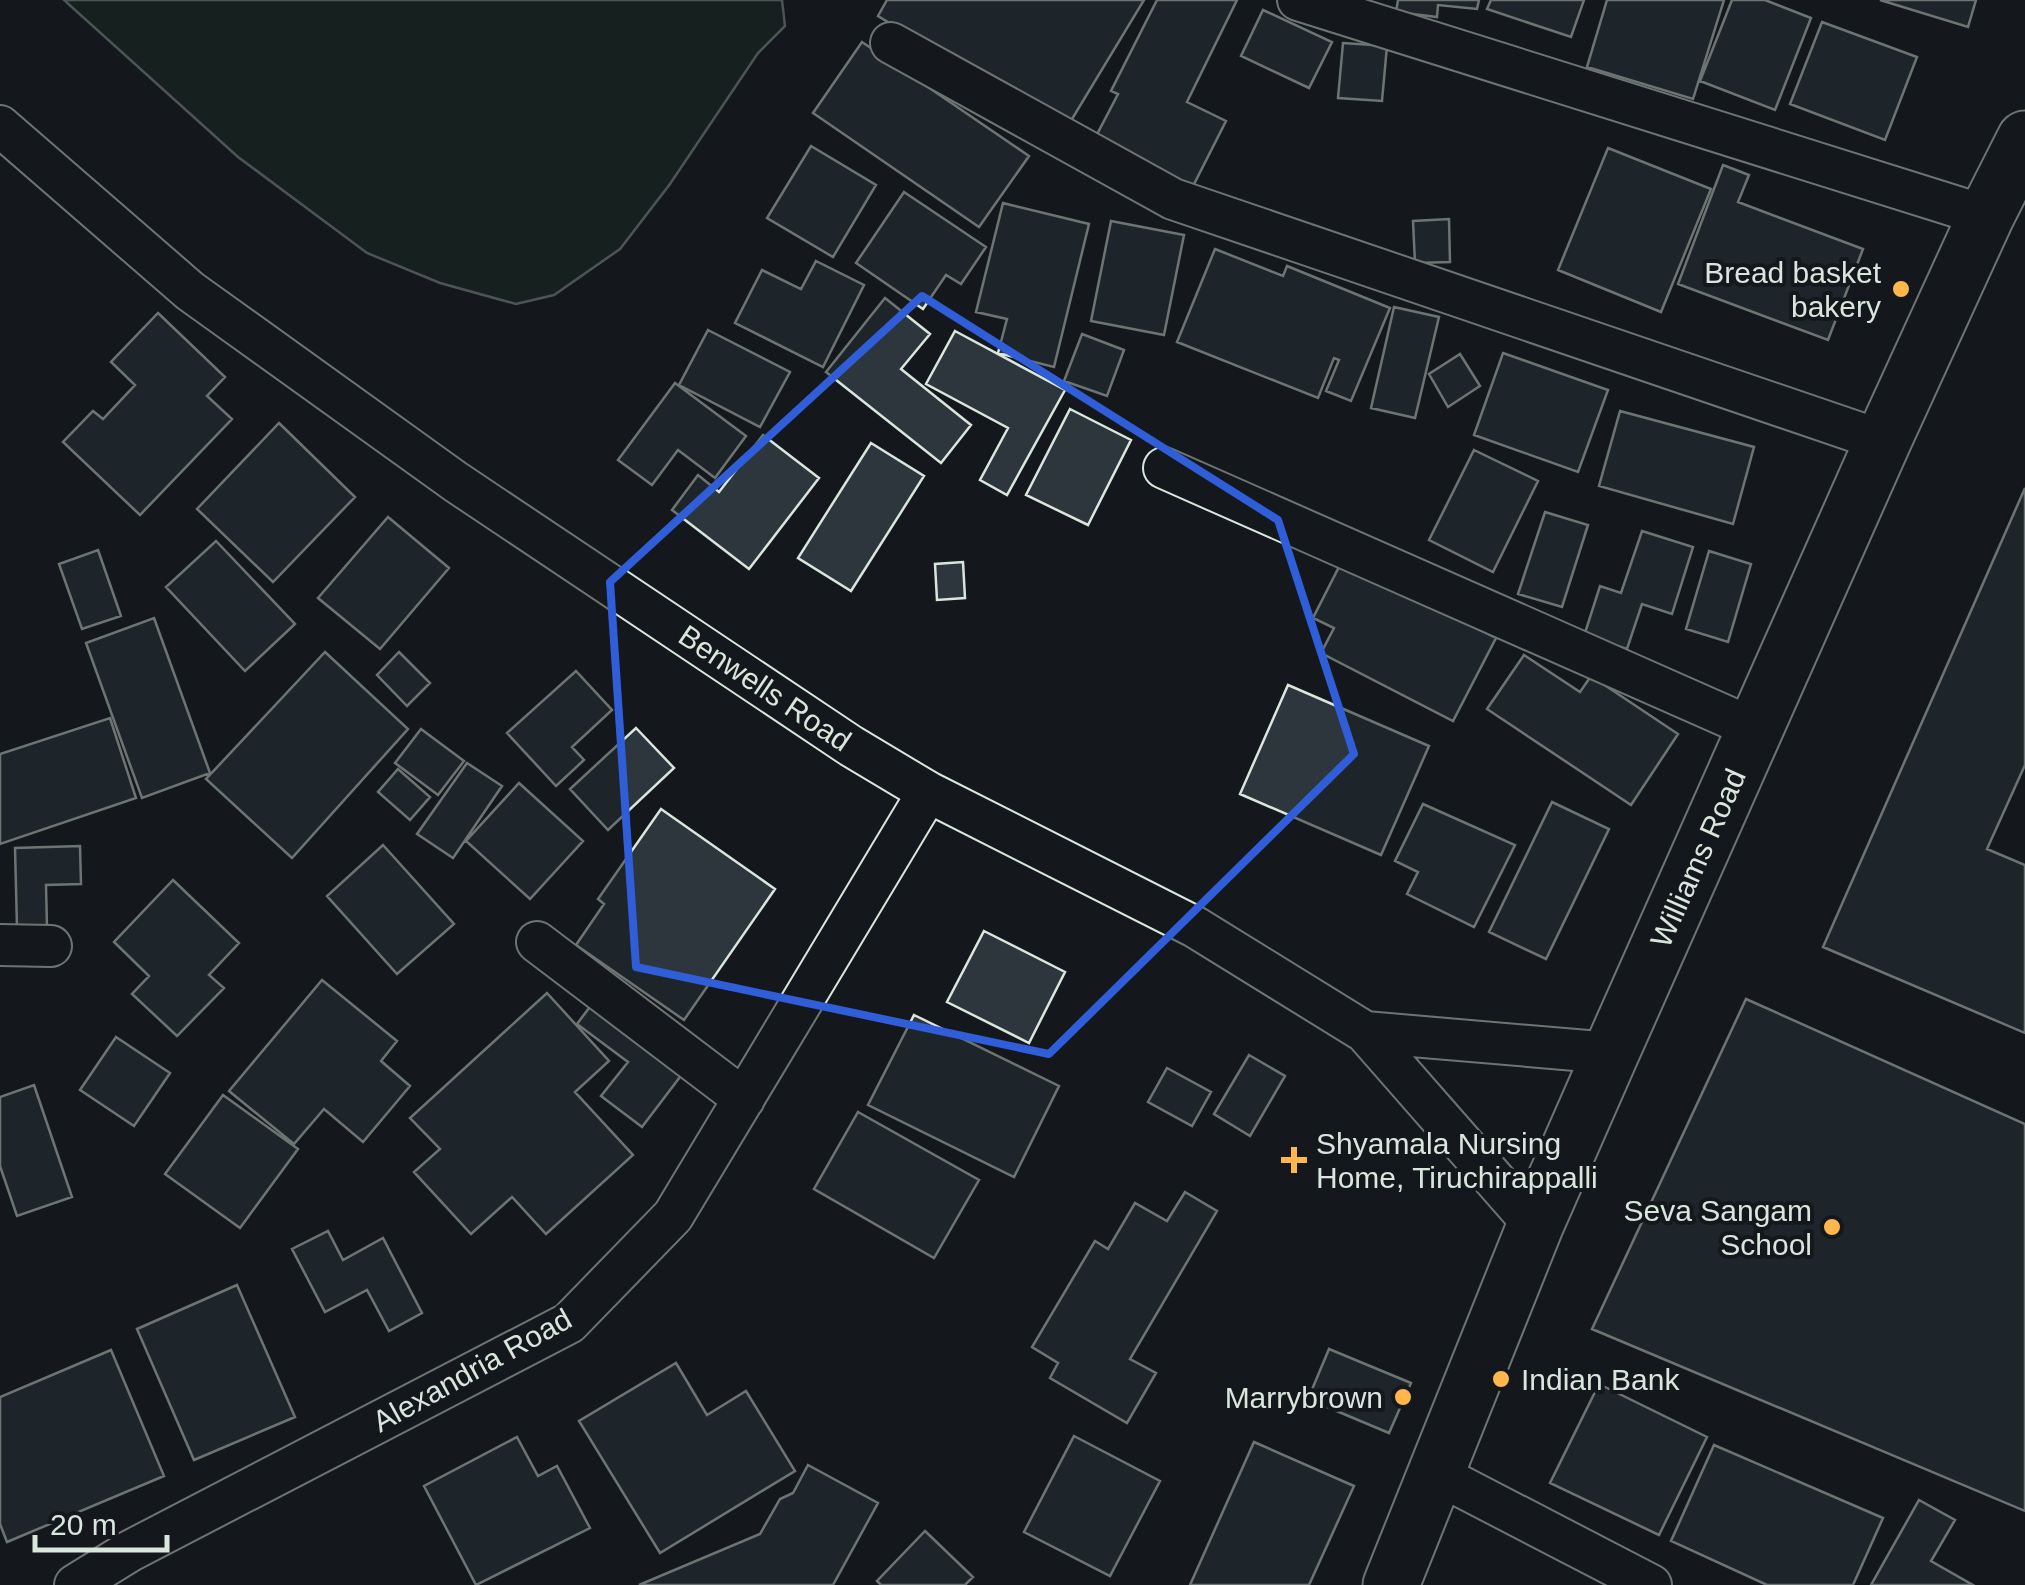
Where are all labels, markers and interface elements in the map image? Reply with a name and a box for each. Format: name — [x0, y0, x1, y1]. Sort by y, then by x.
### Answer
place label: Bread basket bakery — [1704, 256, 1882, 323]
marker: Bread basket bakery — [1890, 278, 1912, 300]
street label: Benwells Road — [673, 618, 857, 758]
street label: Williams Road — [1644, 764, 1752, 952]
place label: Shyamala Nursing Home, Tiruchirappalli — [1316, 1127, 1598, 1194]
marker: Shyamala Nursing Home, Tiruchirappalli — [1281, 1147, 1307, 1173]
place label: Seva Sangam School — [1624, 1194, 1812, 1261]
marker: Seva Sangam School — [1821, 1216, 1843, 1238]
street label: Alexandria Road — [367, 1302, 577, 1438]
place label: Indian Bank — [1521, 1363, 1680, 1396]
marker: Indian Bank — [1490, 1368, 1512, 1390]
place label: Marrybrown — [1225, 1381, 1383, 1414]
marker: Marrybrown — [1392, 1386, 1414, 1408]
scale bar — [35, 1490, 168, 1552]
text: 20 m — [50, 1508, 117, 1541]

